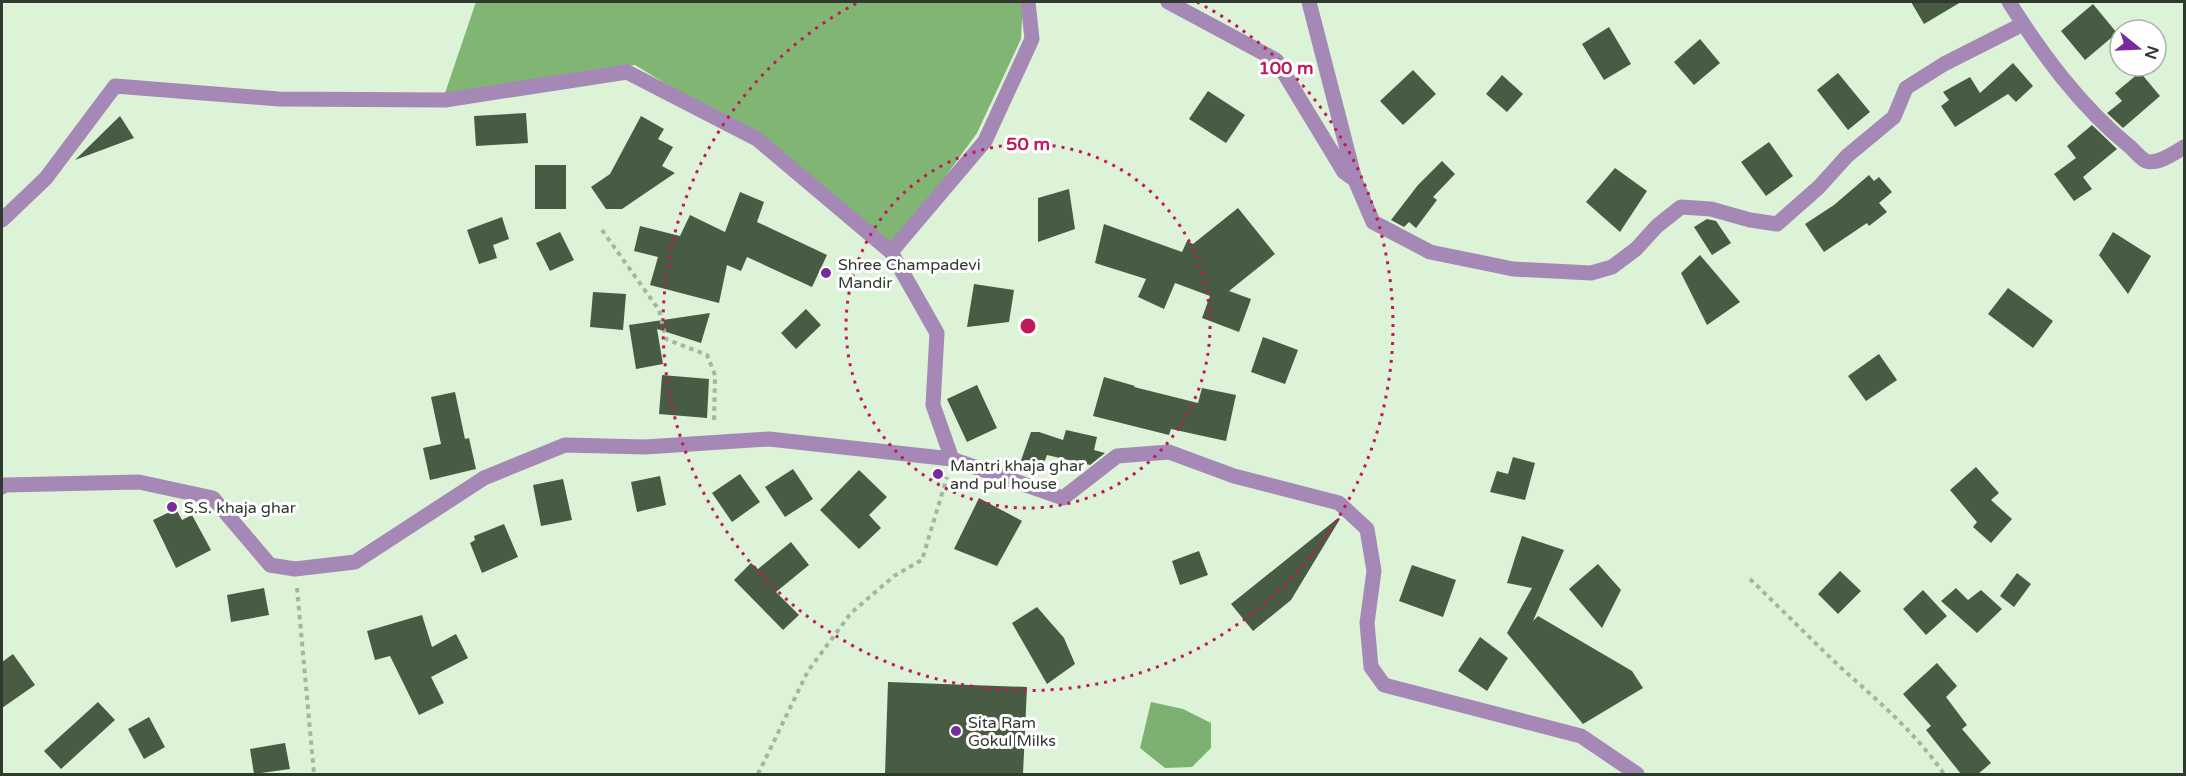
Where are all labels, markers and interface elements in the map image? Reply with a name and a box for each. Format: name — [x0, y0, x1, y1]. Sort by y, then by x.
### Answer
north arrow — [2108, 18, 2168, 78]
text: N — [2140, 43, 2163, 62]
text: 100 m — [1258, 57, 1314, 79]
text: 50 m — [1006, 133, 1050, 155]
place label: Shree Champadevi Mandir — [838, 255, 981, 293]
marker: Shree Champadevi Mandir — [819, 266, 833, 280]
centre of rings — [1018, 316, 1038, 336]
place label: Mantri khaja ghar and pul house — [950, 456, 1085, 494]
marker: Mantri khaja ghar and pul house — [931, 467, 945, 481]
place label: S.S. khaja ghar — [184, 498, 297, 518]
marker: S.S. khaja ghar — [165, 500, 179, 514]
place label: Sita Ram Gokul Milks — [968, 713, 1056, 751]
marker: Sita Ram Gokul Milks — [949, 724, 963, 738]

